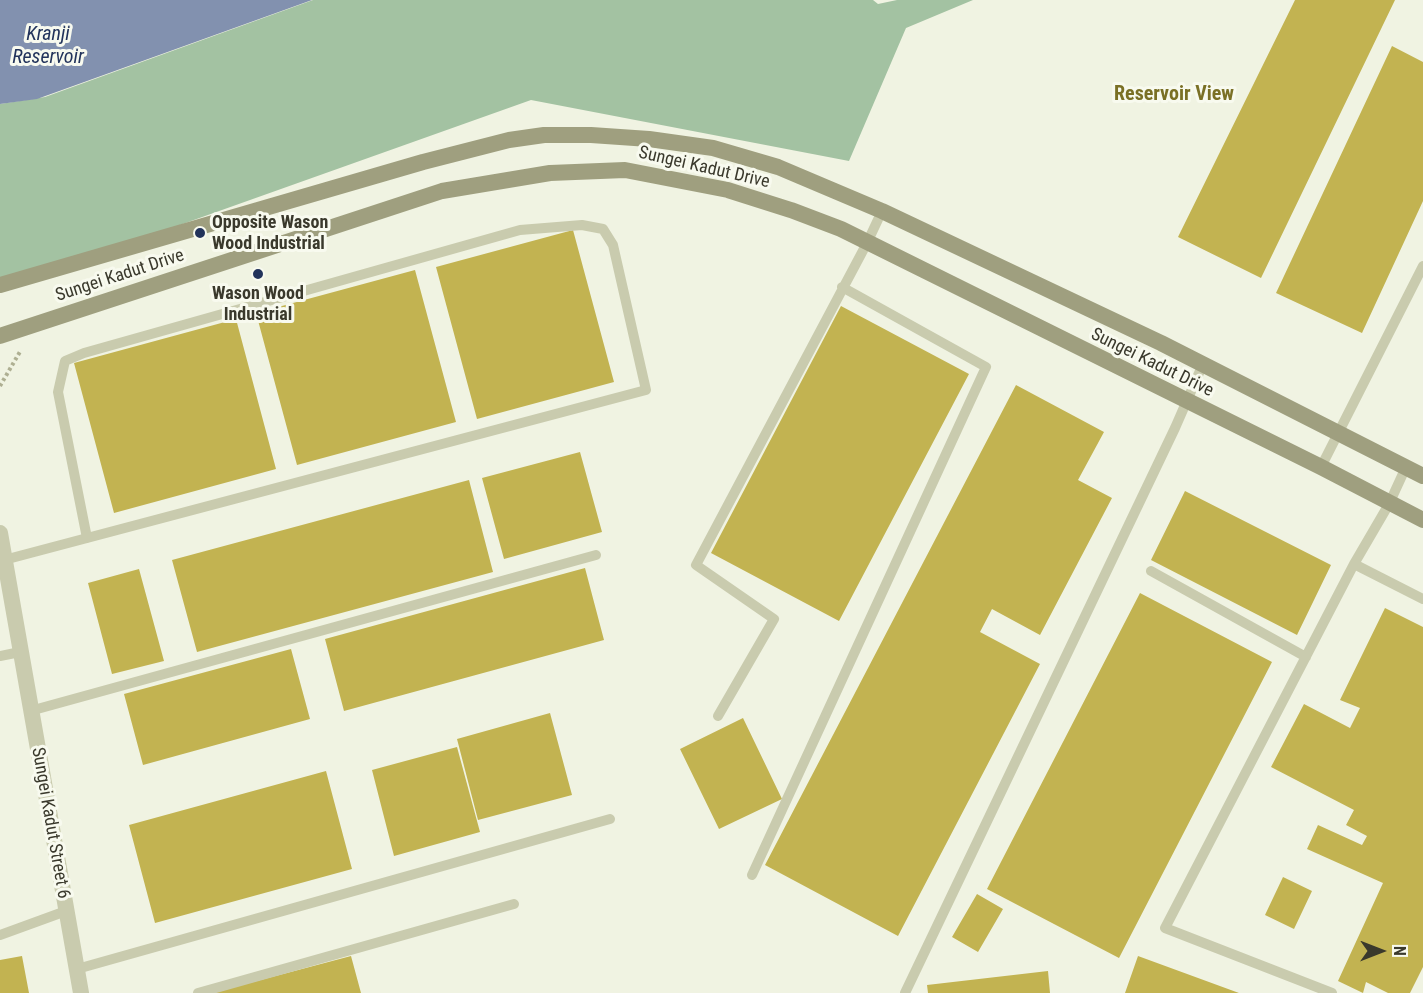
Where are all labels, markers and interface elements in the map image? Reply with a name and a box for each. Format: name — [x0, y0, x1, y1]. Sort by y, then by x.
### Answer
water label: Kranji Reservoir — [12, 23, 84, 70]
district label: Reservoir View — [1114, 83, 1234, 107]
street label: Sungei Kadut Drive — [636, 142, 772, 194]
place label: Opposite Wason Wood Industrial — [212, 212, 328, 254]
marker: Opposite Wason Wood Industrial — [193, 226, 207, 240]
street label: Sungei Kadut Drive — [53, 245, 187, 307]
marker: Wason Wood Industrial — [251, 267, 265, 281]
place label: Wason Wood Industrial — [212, 283, 304, 326]
street label: Sungei Kadut Drive — [1087, 324, 1217, 402]
street label: Sungei Kadut Street 6 — [26, 746, 74, 900]
north arrow — [1351, 921, 1411, 981]
text: N — [1390, 946, 1409, 956]

